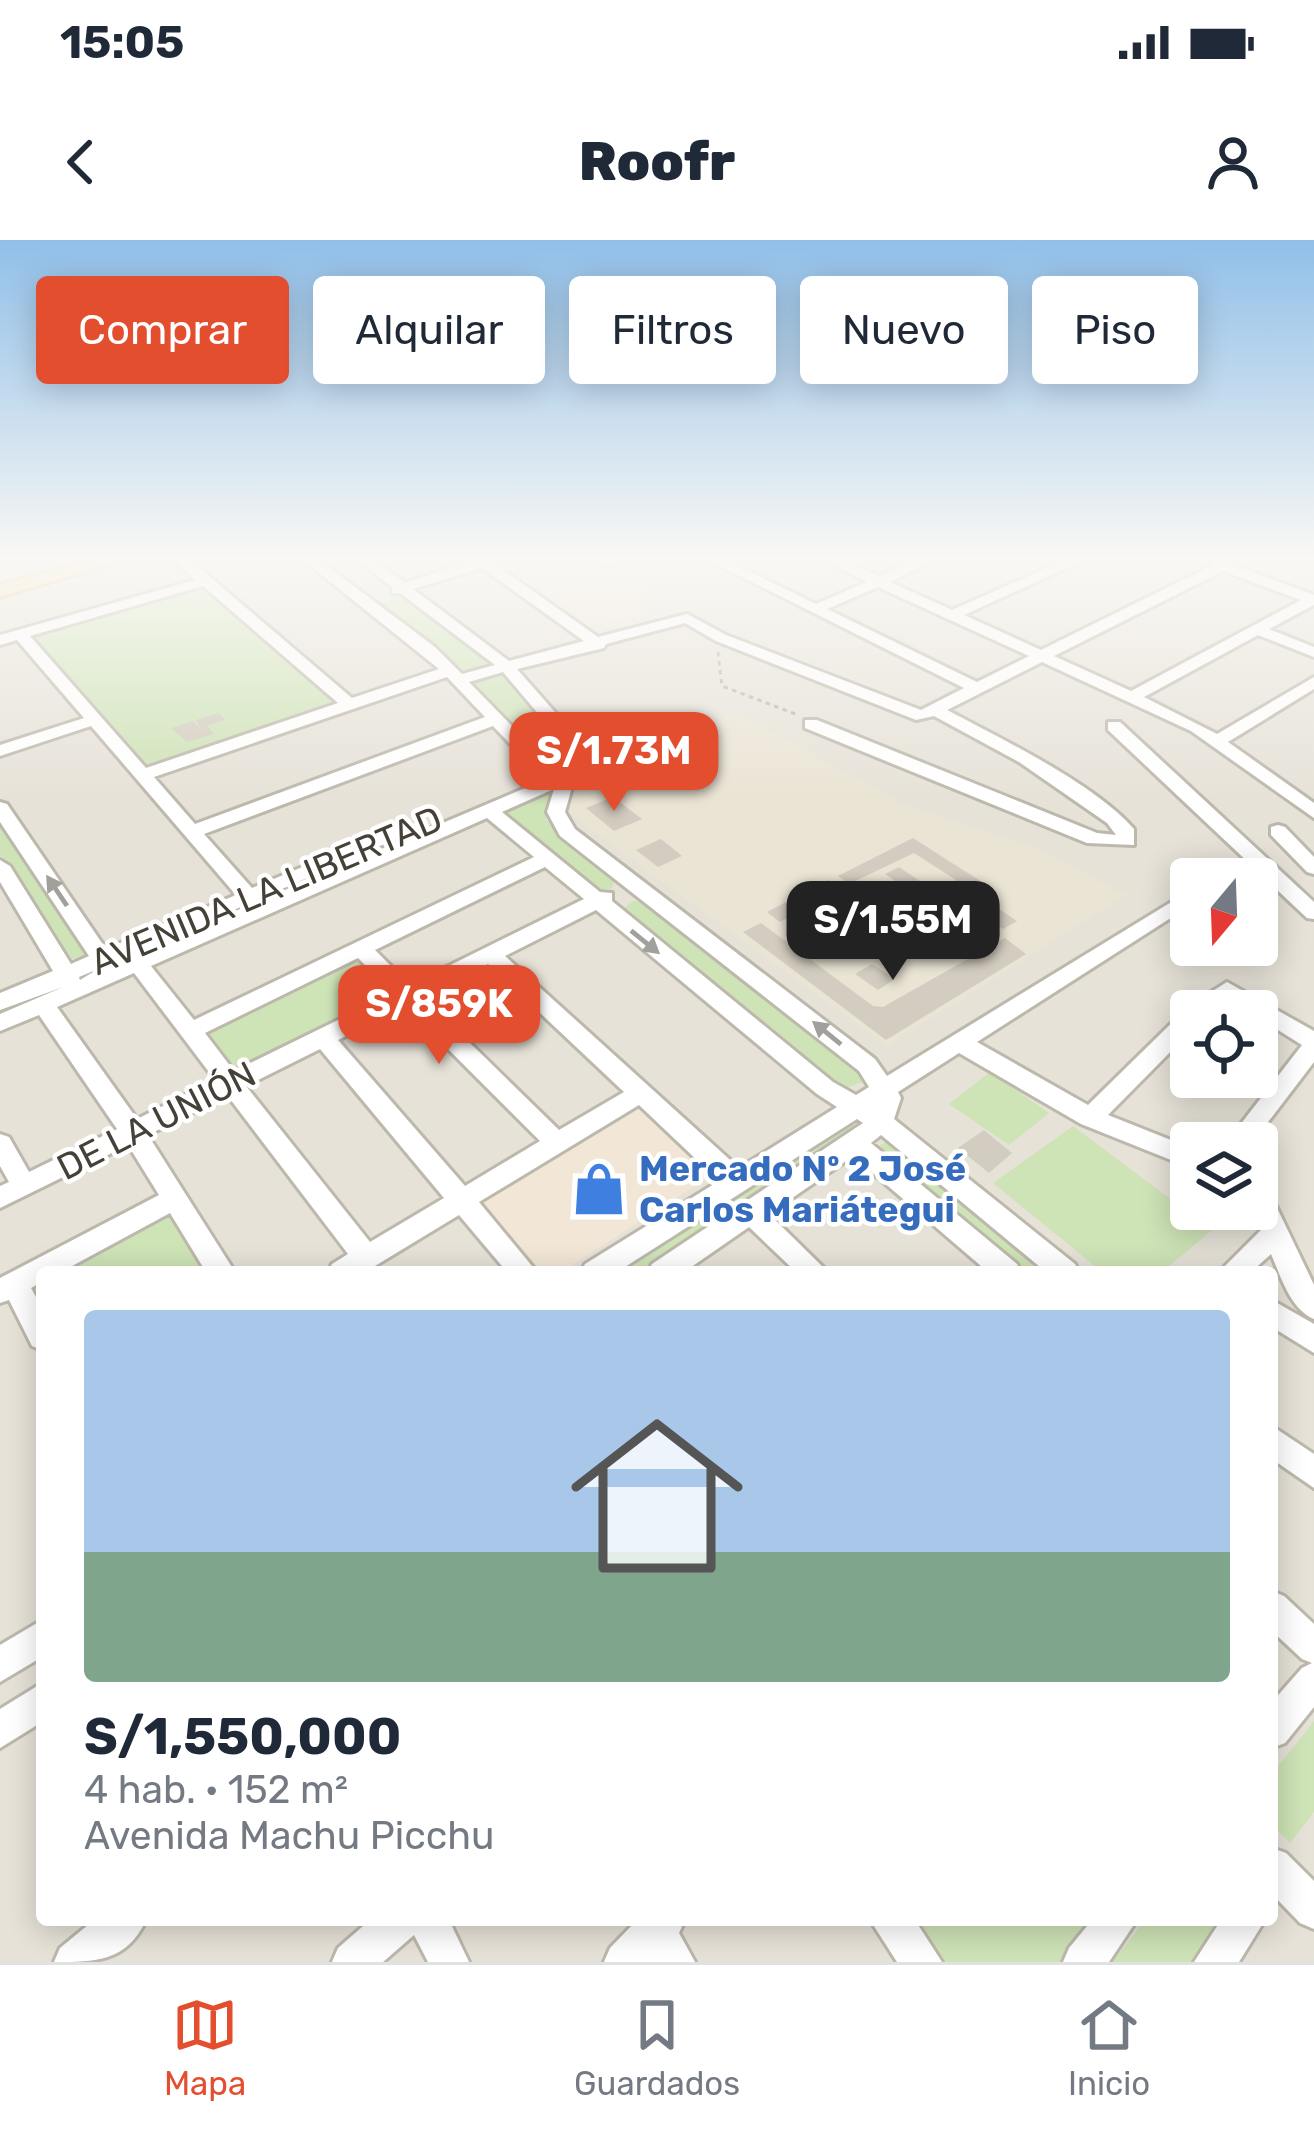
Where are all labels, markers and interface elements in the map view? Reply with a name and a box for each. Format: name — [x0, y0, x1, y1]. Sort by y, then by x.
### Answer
text: 15:05 — [60, 16, 184, 69]
icon: back — [48, 129, 114, 195]
icon: person — [1200, 129, 1266, 195]
text: Roofr — [579, 130, 735, 194]
chip: Comprar — [36, 276, 289, 384]
chip: Alquilar — [313, 276, 545, 384]
chip: Filtros — [569, 276, 776, 384]
chip: Nuevo — [800, 276, 1008, 384]
chip: Piso — [1032, 276, 1198, 384]
pin: S/1.73M — [503, 712, 725, 814]
text: S/1.73M — [536, 728, 692, 774]
street label: AVENIDA LA LIBERTAD — [84, 797, 448, 984]
north arrow — [1170, 858, 1278, 966]
map controls — [1170, 858, 1278, 1230]
one-way arrow — [46, 875, 69, 908]
pin: S/1.55M — [782, 881, 1004, 983]
text: S/1.55M — [814, 897, 972, 943]
one-way arrow — [630, 928, 661, 954]
pin: S/859K — [341, 965, 537, 1067]
text: S/859K — [365, 981, 513, 1027]
button: locate — [1170, 990, 1278, 1098]
one-way arrow — [812, 1020, 843, 1046]
street label: DE LA UNIÓN — [50, 1052, 263, 1189]
button: layers — [1170, 1122, 1278, 1230]
place label: Mercado Nº 2 José Carlos Mariátegui — [639, 1147, 966, 1231]
shop icon: Mercado Nº 2 José Carlos Mariátegui — [570, 1160, 628, 1218]
icon: home — [549, 1388, 765, 1604]
text: S/1,550,000 — [84, 1706, 401, 1767]
text: 4 hab. · 152 m² — [84, 1767, 348, 1813]
text: Avenida Machu Picchu — [84, 1813, 495, 1859]
tab: Mapa — [164, 1992, 246, 2103]
tab: Guardados — [574, 1992, 740, 2103]
tab: Inicio — [1068, 1992, 1150, 2103]

